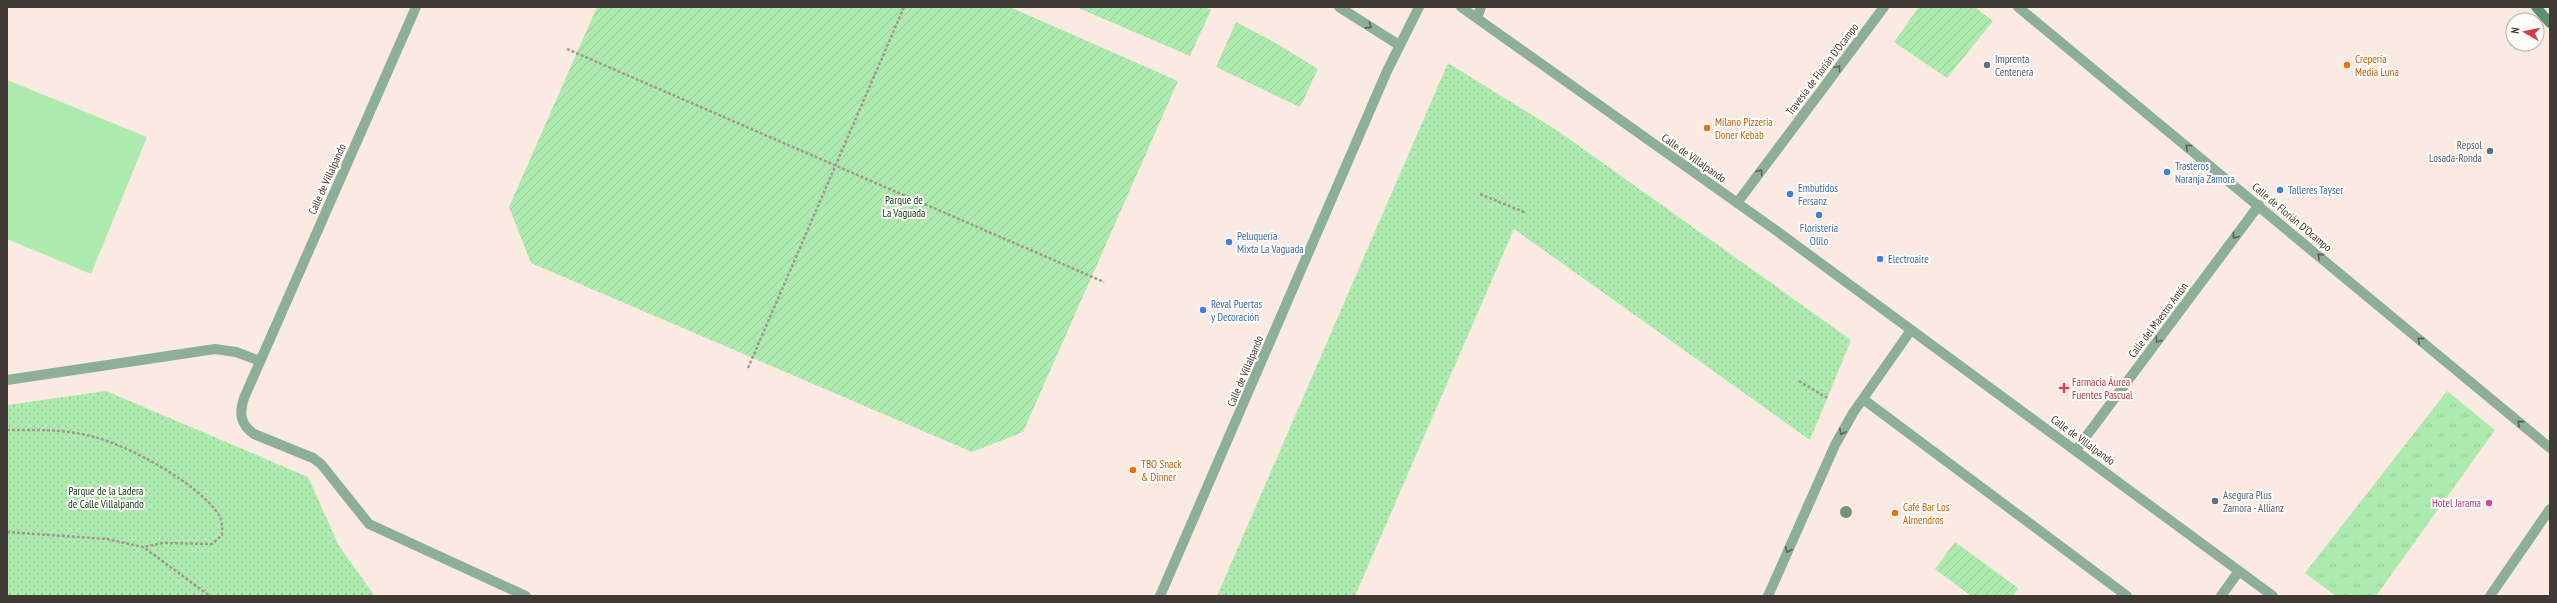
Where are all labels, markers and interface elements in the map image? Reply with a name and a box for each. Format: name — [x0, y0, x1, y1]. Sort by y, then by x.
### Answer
north arrow — [2505, 12, 2545, 52]
street label: Travesía de Florián D'Ocampo — [1783, 20, 1861, 118]
one-way arrow — [1365, 21, 1372, 29]
text: N — [2508, 26, 2523, 34]
place label: Imprenta Centenera — [1995, 52, 2033, 79]
place label: Crepería Media Luna — [2355, 52, 2399, 79]
marker: Imprenta Centenera — [1982, 60, 1992, 70]
marker: Crepería Media Luna — [2342, 60, 2352, 70]
one-way arrow — [1834, 65, 1841, 72]
place label: Milano Pizzería Doner Kebab — [1715, 115, 1773, 142]
marker: Milano Pizzería Doner Kebab — [1702, 123, 1712, 133]
street label: Calle de Villalpando — [1659, 131, 1729, 186]
place label: Repsol Losada-Ronda — [2429, 138, 2482, 165]
street label: Calle de Villalpando — [305, 141, 349, 216]
one-way arrow — [2185, 144, 2193, 151]
marker: Repsol Losada-Ronda — [2485, 146, 2495, 156]
place label: Trasteros Naranja Zamora — [2175, 159, 2235, 186]
marker: Trasteros Naranja Zamora — [2162, 167, 2172, 177]
one-way arrow — [1755, 169, 1762, 176]
street label: Calle de Florián D'Ocampo — [2249, 180, 2335, 255]
place label: Embutidos Fersanz — [1798, 181, 1838, 208]
place label: Talleres Tayser — [2288, 183, 2343, 197]
marker: Talleres Tayser — [2275, 185, 2285, 195]
marker: Embutidos Fersanz — [1785, 189, 1795, 199]
park label: Parque de La Vaguada — [882, 193, 926, 220]
marker: Floristería Olilo — [1814, 210, 1824, 220]
place label: Floristería Olilo — [1800, 221, 1838, 248]
place label: Peluquería Mixta La Vaguada — [1237, 229, 1304, 256]
one-way arrow — [2233, 232, 2240, 239]
marker: Peluquería Mixta La Vaguada — [1224, 237, 1234, 247]
place label: Electroaire — [1888, 252, 1929, 266]
marker: Electroaire — [1875, 254, 1885, 264]
one-way arrow — [2318, 254, 2325, 261]
street label: Calle del Maestro Antón — [2125, 279, 2191, 360]
place label: Reval Puertas y Decoración — [1211, 297, 1262, 324]
marker: Reval Puertas y Decoración — [1198, 305, 1208, 315]
street label: Calle de Villalpando — [1224, 333, 1266, 409]
one-way arrow — [2155, 336, 2162, 343]
one-way arrow — [2418, 337, 2425, 344]
place label: Farmacia Áurea Fuentes Pascual — [2072, 375, 2133, 402]
marker: Farmacia Áurea Fuentes Pascual — [2059, 383, 2069, 393]
street label: Calle de Villalpando — [2048, 412, 2118, 468]
one-way arrow — [2517, 421, 2525, 428]
one-way arrow — [1839, 428, 1846, 435]
place label: TBO Snack & Dinner — [1141, 457, 1182, 484]
marker: TBO Snack & Dinner — [1128, 465, 1138, 475]
park label: Parque de la Ladera de Calle Villalpando — [68, 484, 144, 511]
place label: Asegura Plus Zamora - Allianz — [2223, 488, 2284, 515]
marker: Asegura Plus Zamora - Allianz — [2210, 496, 2220, 506]
place label: Hotel Jarama — [2432, 496, 2481, 510]
marker: Hotel Jarama — [2484, 498, 2494, 508]
place label: Café Bar Los Almendros — [1903, 500, 1950, 527]
marker: Café Bar Los Almendros — [1890, 508, 1900, 518]
one-way arrow — [1785, 546, 1793, 554]

